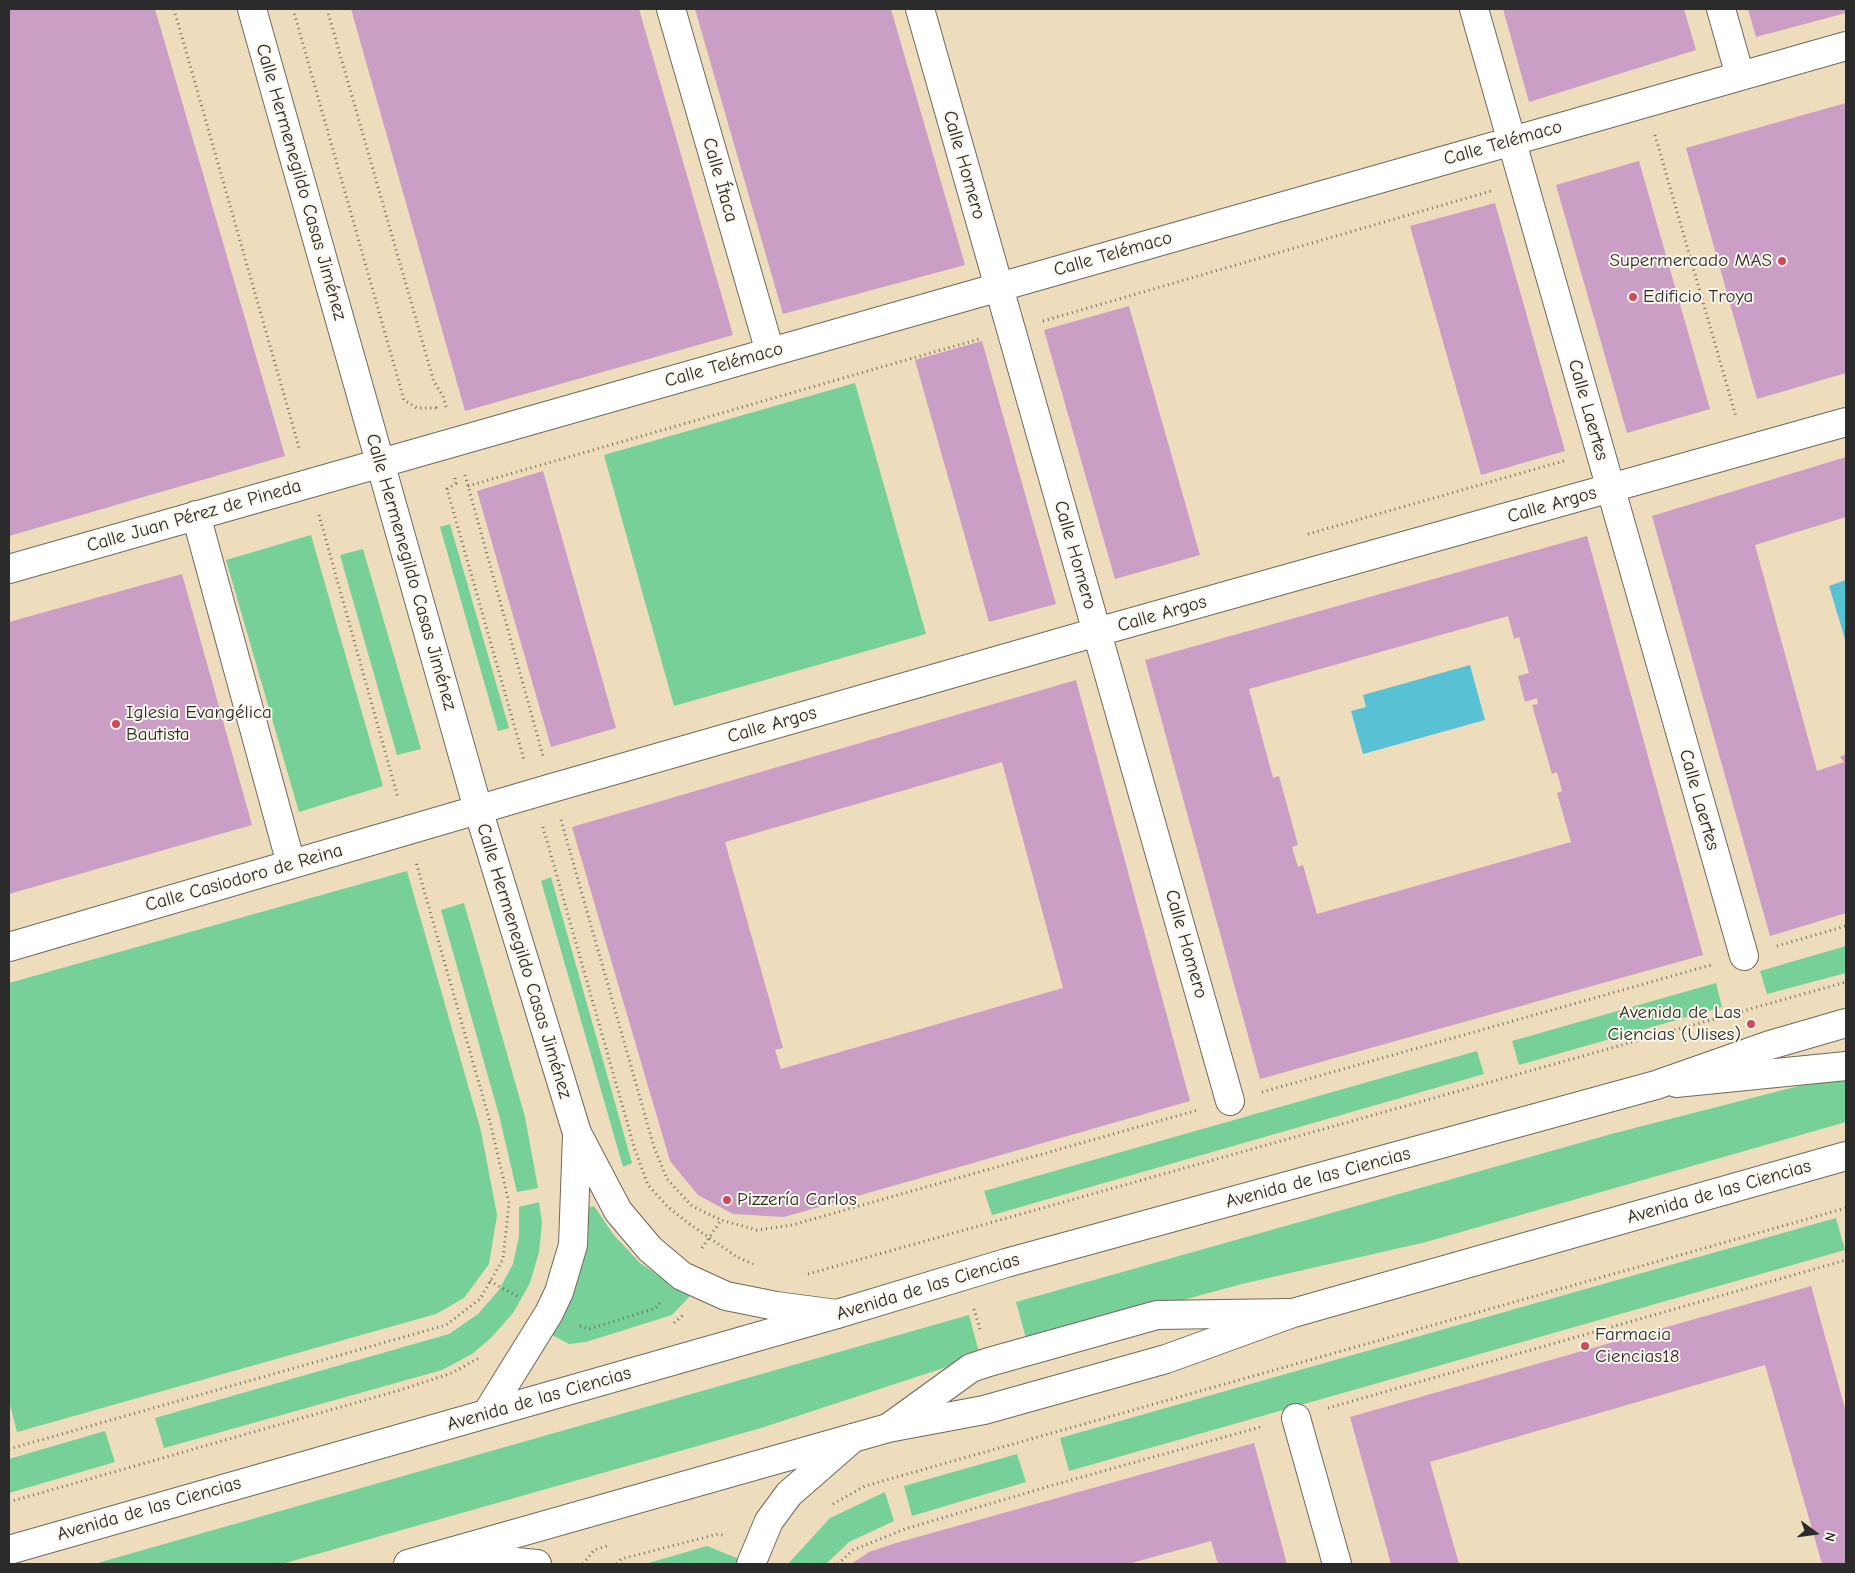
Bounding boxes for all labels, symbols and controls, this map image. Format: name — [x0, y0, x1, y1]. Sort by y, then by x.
street label: Calle Hermenegildo Casas Jiménez — [251, 41, 351, 323]
street label: Calle Homero — [938, 108, 990, 222]
street label: Calle Telémaco — [1441, 115, 1565, 171]
street label: Calle Ítaca — [697, 135, 743, 225]
street label: Calle Telémaco — [1051, 226, 1175, 282]
place label: Supermercado MAS — [1610, 250, 1772, 272]
marker: Supermercado MAS — [1776, 255, 1788, 267]
place label: Edificio Troya — [1643, 286, 1753, 308]
marker: Edificio Troya — [1627, 291, 1639, 303]
street label: Calle Telémaco — [662, 337, 786, 393]
street label: Calle Laertes — [1563, 357, 1613, 463]
street label: Calle Hermenegildo Casas Jiménez — [361, 431, 461, 713]
street label: Calle Juan Pérez de Pineda — [84, 474, 304, 558]
street label: Calle Argos — [1505, 481, 1599, 529]
street label: Calle Homero — [1049, 498, 1101, 612]
street label: Calle Argos — [1115, 590, 1209, 638]
street label: Calle Argos — [725, 701, 819, 749]
place label: Iglesia Evangélica Bautista — [126, 702, 272, 746]
marker: Iglesia Evangélica Bautista — [110, 718, 122, 730]
street label: Calle Laertes — [1674, 747, 1724, 853]
street label: Calle Hermenegildo Casas Jiménez — [471, 821, 577, 1101]
street label: Calle Casiodoro de Reina — [143, 839, 345, 917]
street label: Calle Homero — [1160, 887, 1212, 1001]
place label: Avenida de Las Ciencias (Ulises) — [1607, 1002, 1741, 1046]
marker: Avenida de Las Ciencias (Ulises) — [1745, 1018, 1757, 1030]
street label: Avenida de las Ciencias — [1223, 1142, 1413, 1214]
street label: Avenida de las Ciencias — [1624, 1155, 1814, 1229]
place label: Pizzería Carlos — [737, 1189, 857, 1211]
marker: Pizzería Carlos — [721, 1194, 733, 1206]
street label: Avenida de las Ciencias — [834, 1248, 1022, 1326]
place label: Farmacia Ciencias18 — [1595, 1324, 1679, 1368]
marker: Farmacia Ciencias18 — [1579, 1340, 1591, 1352]
street label: Avenida de las Ciencias — [444, 1362, 634, 1436]
street label: Avenida de las Ciencias — [54, 1472, 244, 1546]
north arrow — [1790, 1508, 1840, 1558]
text: N — [1821, 1530, 1839, 1543]

